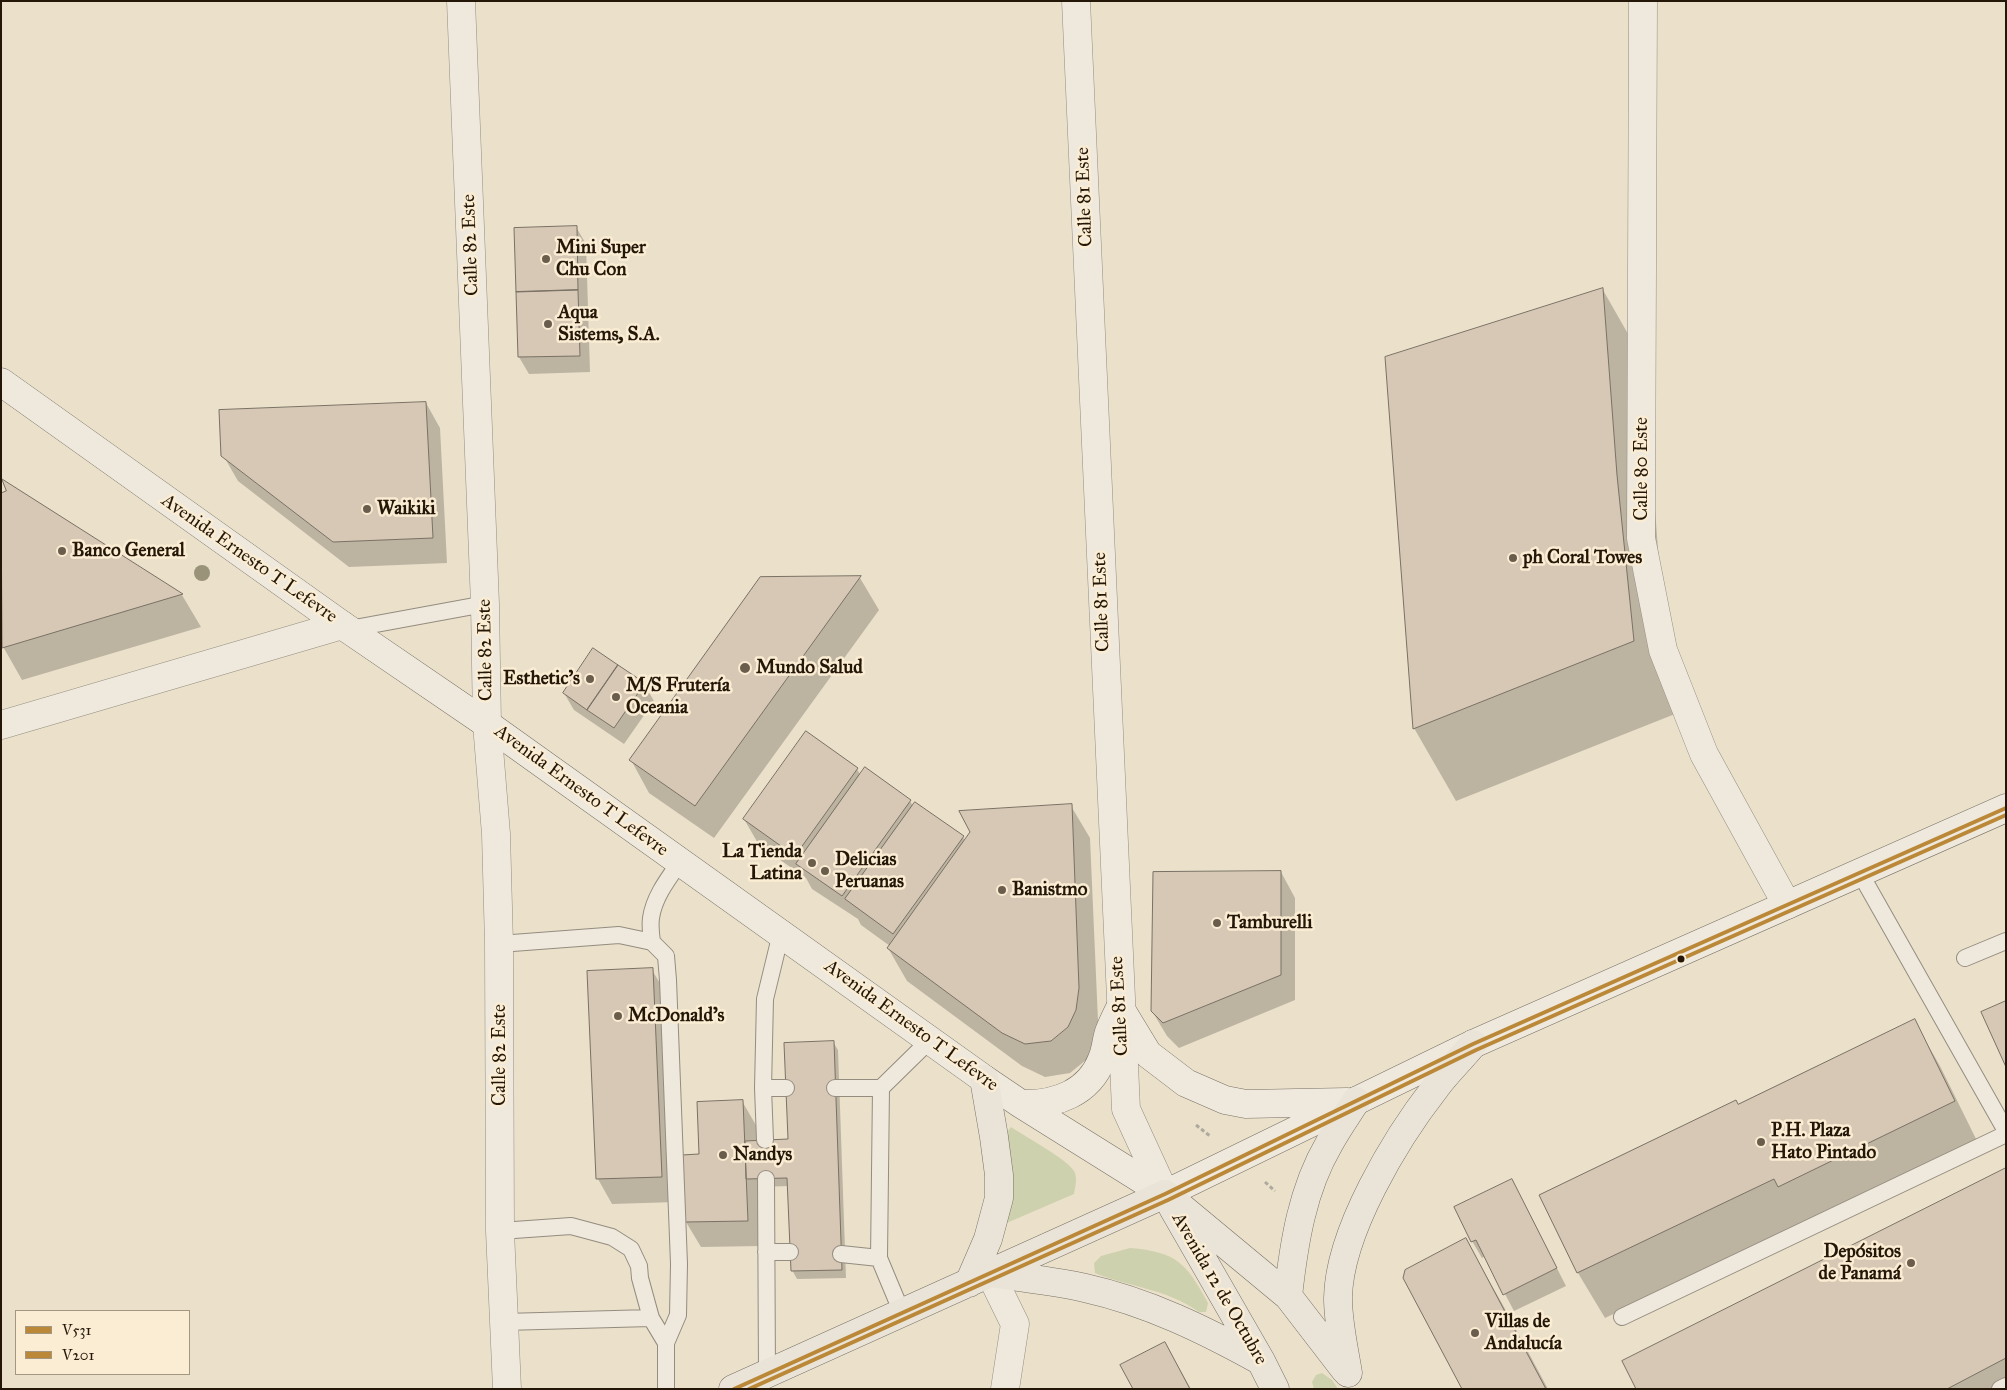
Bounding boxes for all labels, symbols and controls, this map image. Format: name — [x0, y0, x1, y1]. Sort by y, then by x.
street label: Calle 81 Este — [1072, 147, 1098, 247]
street label: Calle 82 Este — [458, 194, 484, 296]
place label: Mini Super Chu Con — [556, 237, 646, 281]
marker: Mini Super Chu Con — [540, 253, 552, 265]
place label: Aqua Sistems, S.A. — [558, 302, 660, 346]
marker: Aqua Sistems, S.A. — [542, 318, 554, 330]
street label: Calle 80 Este — [1631, 417, 1653, 521]
street label: Avenida Ernesto T Lefevre — [157, 490, 341, 628]
place label: Waikiki — [377, 498, 435, 520]
marker: Waikiki — [361, 503, 373, 515]
place label: Banco General — [72, 540, 185, 562]
marker: Banco General — [56, 545, 68, 557]
place label: ph Coral Towes — [1523, 547, 1642, 569]
street label: Calle 81 Este — [1089, 552, 1115, 652]
marker: ph Coral Towes — [1507, 552, 1519, 564]
street label: Calle 82 Este — [474, 599, 498, 701]
place label: Mundo Salud — [756, 657, 863, 679]
marker: Mundo Salud — [738, 661, 752, 675]
place label: Esthetic's — [503, 668, 580, 690]
marker: Esthetic's — [584, 673, 596, 685]
place label: M/S Frutería Oceania — [626, 675, 730, 719]
marker: M/S Frutería Oceania — [610, 691, 622, 703]
street label: Avenida Ernesto T Lefevre — [490, 720, 672, 862]
place label: La Tienda Latina — [722, 841, 802, 885]
place label: Delicias Peruanas — [835, 849, 904, 893]
marker: La Tienda Latina — [806, 857, 818, 869]
marker: Delicias Peruanas — [819, 865, 831, 877]
place label: Banistmo — [1012, 879, 1087, 901]
marker: Banistmo — [996, 884, 1008, 896]
place label: Tamburelli — [1227, 912, 1312, 934]
marker: Tamburelli — [1211, 917, 1223, 929]
unlabelled marker — [1676, 954, 1686, 964]
street label: Avenida Ernesto T Lefevre — [820, 955, 1002, 1097]
street label: Calle 81 Este — [1106, 955, 1134, 1057]
street label: Calle 82 Este — [489, 1004, 511, 1106]
place label: McDonald's — [628, 1005, 724, 1027]
marker: McDonald's — [612, 1010, 624, 1022]
place label: P.H. Plaza Hato Pintado — [1771, 1120, 1876, 1164]
marker: P.H. Plaza Hato Pintado — [1755, 1136, 1767, 1148]
place label: Nandys — [733, 1144, 792, 1166]
marker: Nandys — [717, 1149, 729, 1161]
street label: Avenida 12 de Octubre — [1166, 1209, 1272, 1369]
place label: Depósitos de Panamá — [1819, 1241, 1901, 1285]
marker: Depósitos de Panamá — [1905, 1257, 1917, 1269]
legend — [15, 1310, 190, 1375]
place label: Villas de Andalucía — [1485, 1311, 1562, 1355]
text: V531 — [62, 1321, 91, 1339]
marker: Villas de Andalucía — [1469, 1327, 1481, 1339]
text: V201 — [62, 1346, 94, 1364]

